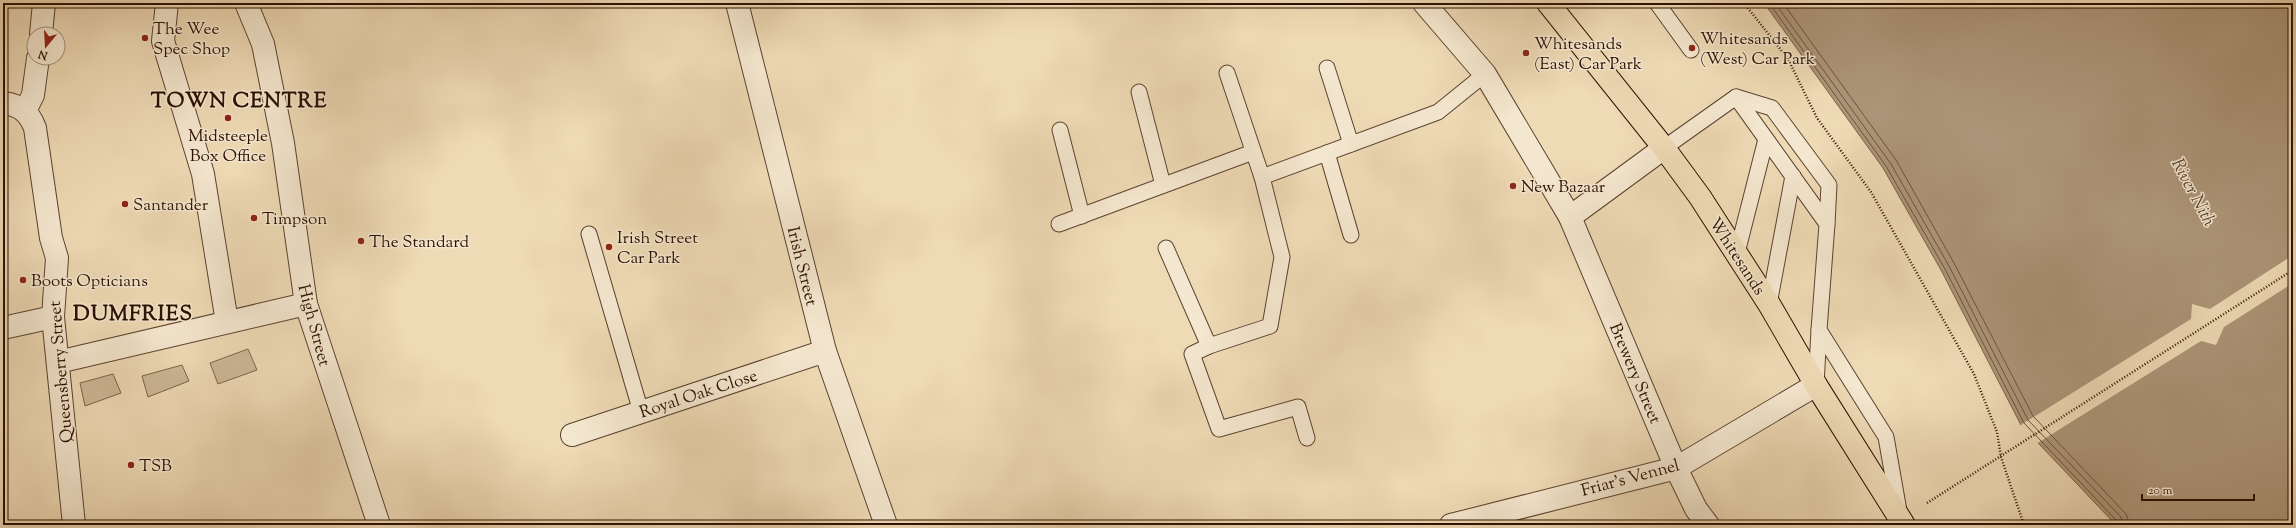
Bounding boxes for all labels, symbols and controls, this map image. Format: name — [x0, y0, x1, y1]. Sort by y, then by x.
place label: The Wee Spec Shop — [153, 18, 230, 62]
north arrow — [26, 26, 66, 66]
place label: Whitesands (West) Car Park — [1700, 28, 1815, 72]
marker: The Wee Spec Shop — [140, 33, 150, 43]
place label: Whitesands (East) Car Park — [1534, 33, 1642, 77]
marker: Whitesands (West) Car Park — [1687, 43, 1697, 53]
text: N — [36, 46, 51, 64]
marker: Whitesands (East) Car Park — [1521, 48, 1531, 58]
district label: TOWN CENTRE — [151, 87, 327, 117]
marker: Midsteeple Box Office — [223, 113, 233, 123]
place label: Midsteeple Box Office — [188, 125, 268, 169]
water label: River Nith — [2163, 154, 2221, 232]
place label: New Bazaar — [1521, 176, 1606, 200]
marker: New Bazaar — [1508, 181, 1518, 191]
place label: Santander — [133, 194, 209, 218]
marker: Santander — [120, 199, 130, 209]
place label: Timpson — [262, 208, 327, 232]
marker: Timpson — [249, 213, 259, 223]
street label: Whitesands — [1702, 214, 1771, 301]
street label: Irish Street — [780, 224, 823, 309]
place label: Irish Street Car Park — [617, 227, 698, 271]
place label: The Standard — [369, 231, 470, 255]
marker: The Standard — [356, 236, 366, 246]
marker: Irish Street Car Park — [604, 242, 614, 252]
place label: Boots Opticians — [31, 270, 148, 294]
marker: Boots Opticians — [18, 275, 28, 285]
street label: High Street — [291, 282, 336, 369]
street label: Queensberry Street — [44, 300, 80, 444]
district label: DUMFRIES — [73, 300, 193, 330]
street label: Brewery Street — [1602, 320, 1666, 428]
street label: Royal Oak Close — [637, 365, 761, 425]
street label: Friar's Vennel — [1579, 454, 1683, 504]
place label: TSB — [139, 455, 172, 479]
marker: TSB — [126, 460, 136, 470]
scale bar — [2142, 476, 2254, 502]
text: 20 m — [2148, 482, 2173, 500]

